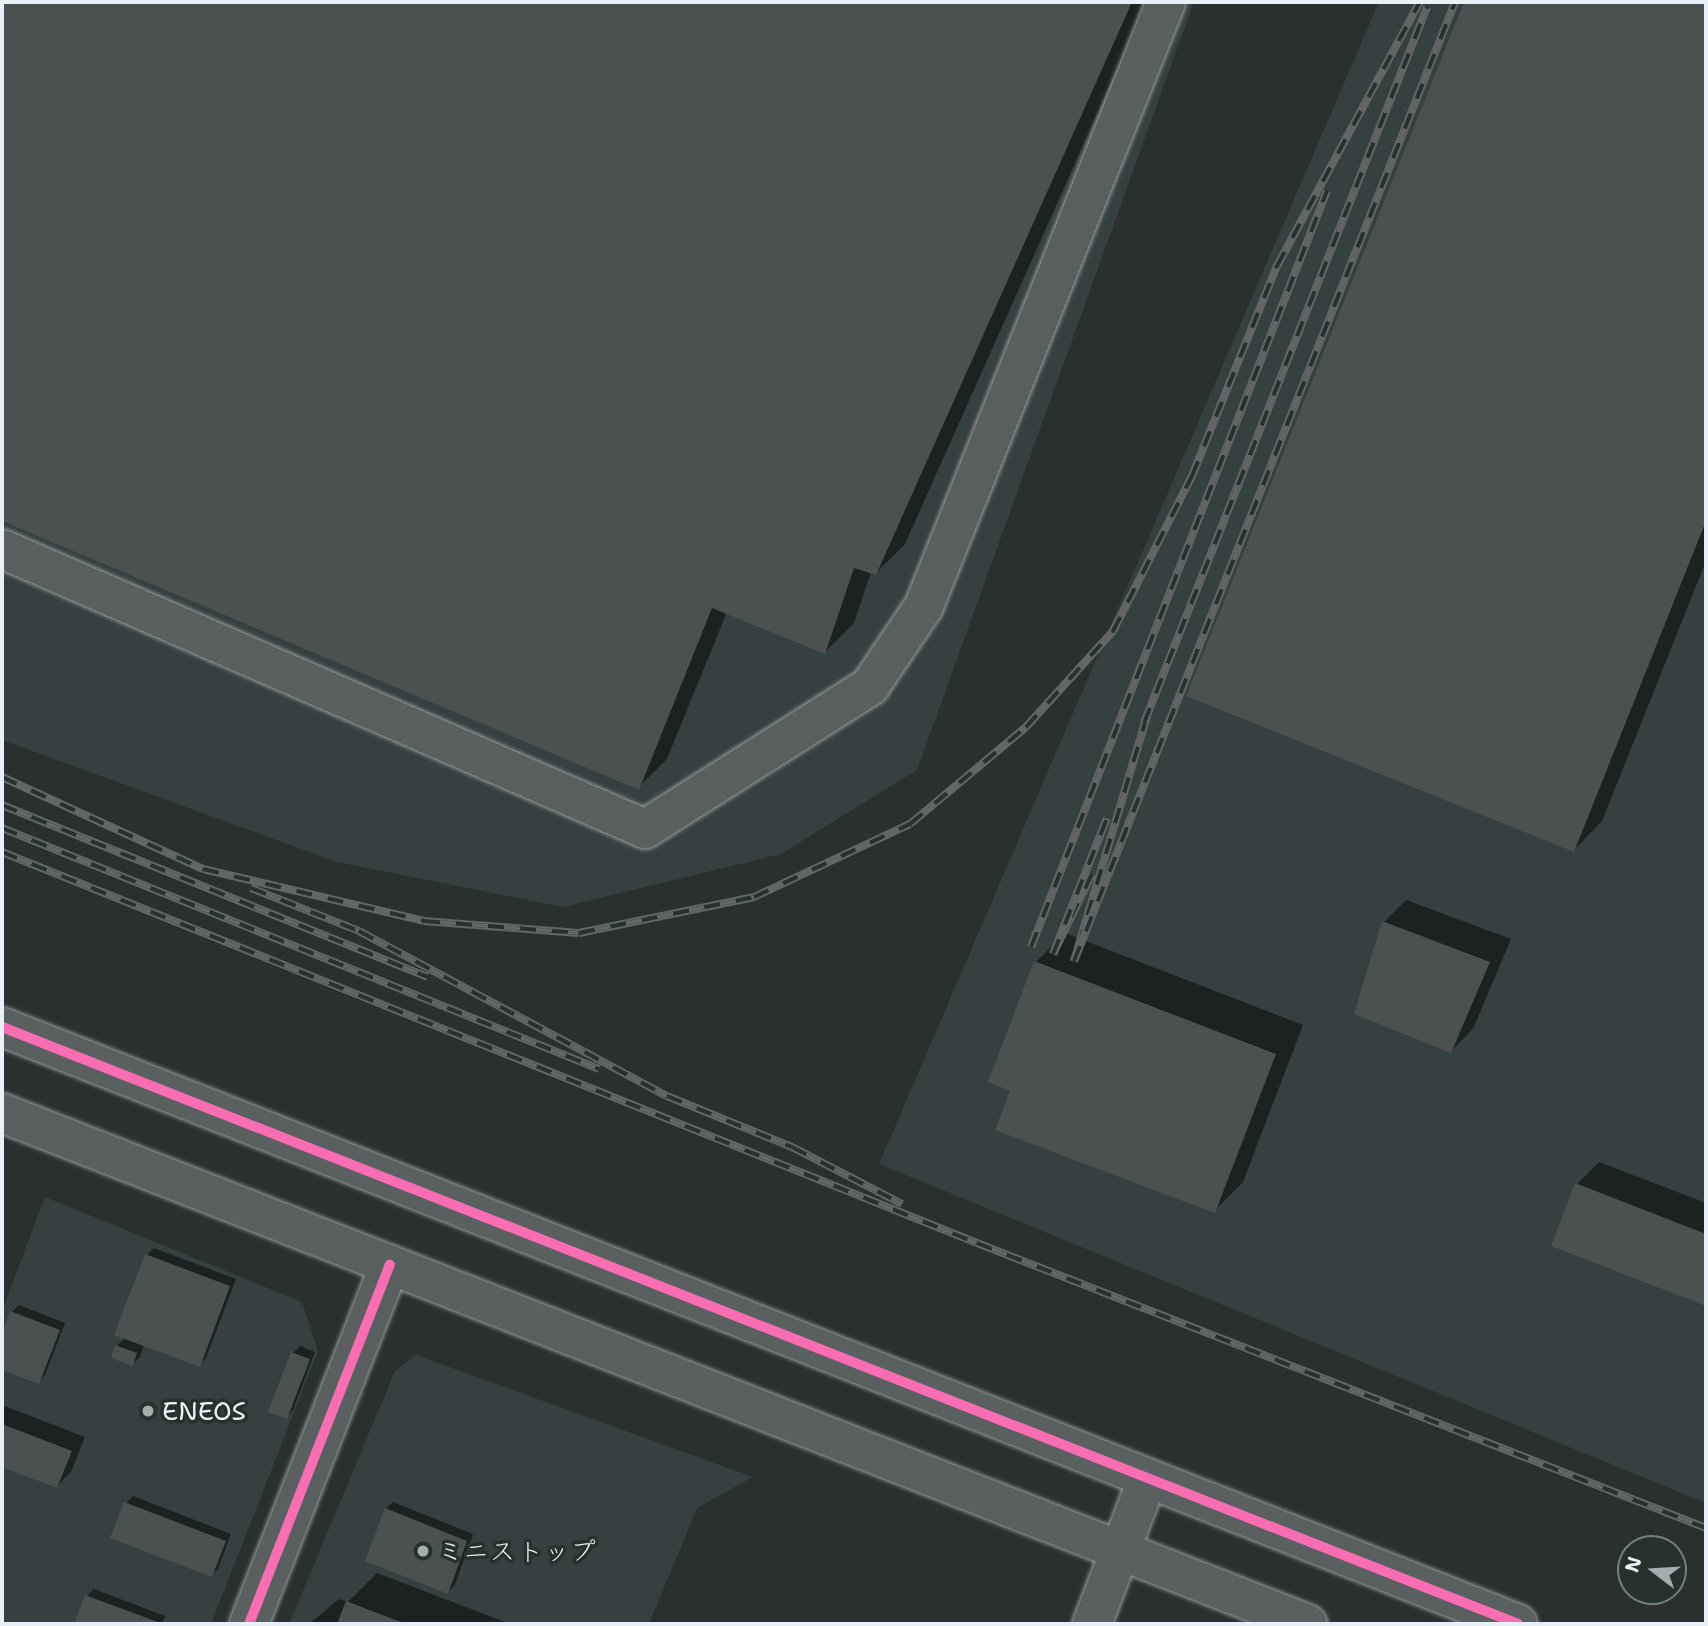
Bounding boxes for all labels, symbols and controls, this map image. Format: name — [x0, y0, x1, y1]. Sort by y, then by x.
place label: ENEOS — [162, 1395, 246, 1427]
marker: ENEOS — [140, 1403, 156, 1419]
place label: ミニストップ — [437, 1535, 593, 1567]
north arrow — [1617, 1535, 1687, 1605]
marker: ミニストップ — [415, 1543, 431, 1559]
text: N — [1619, 1553, 1648, 1575]

